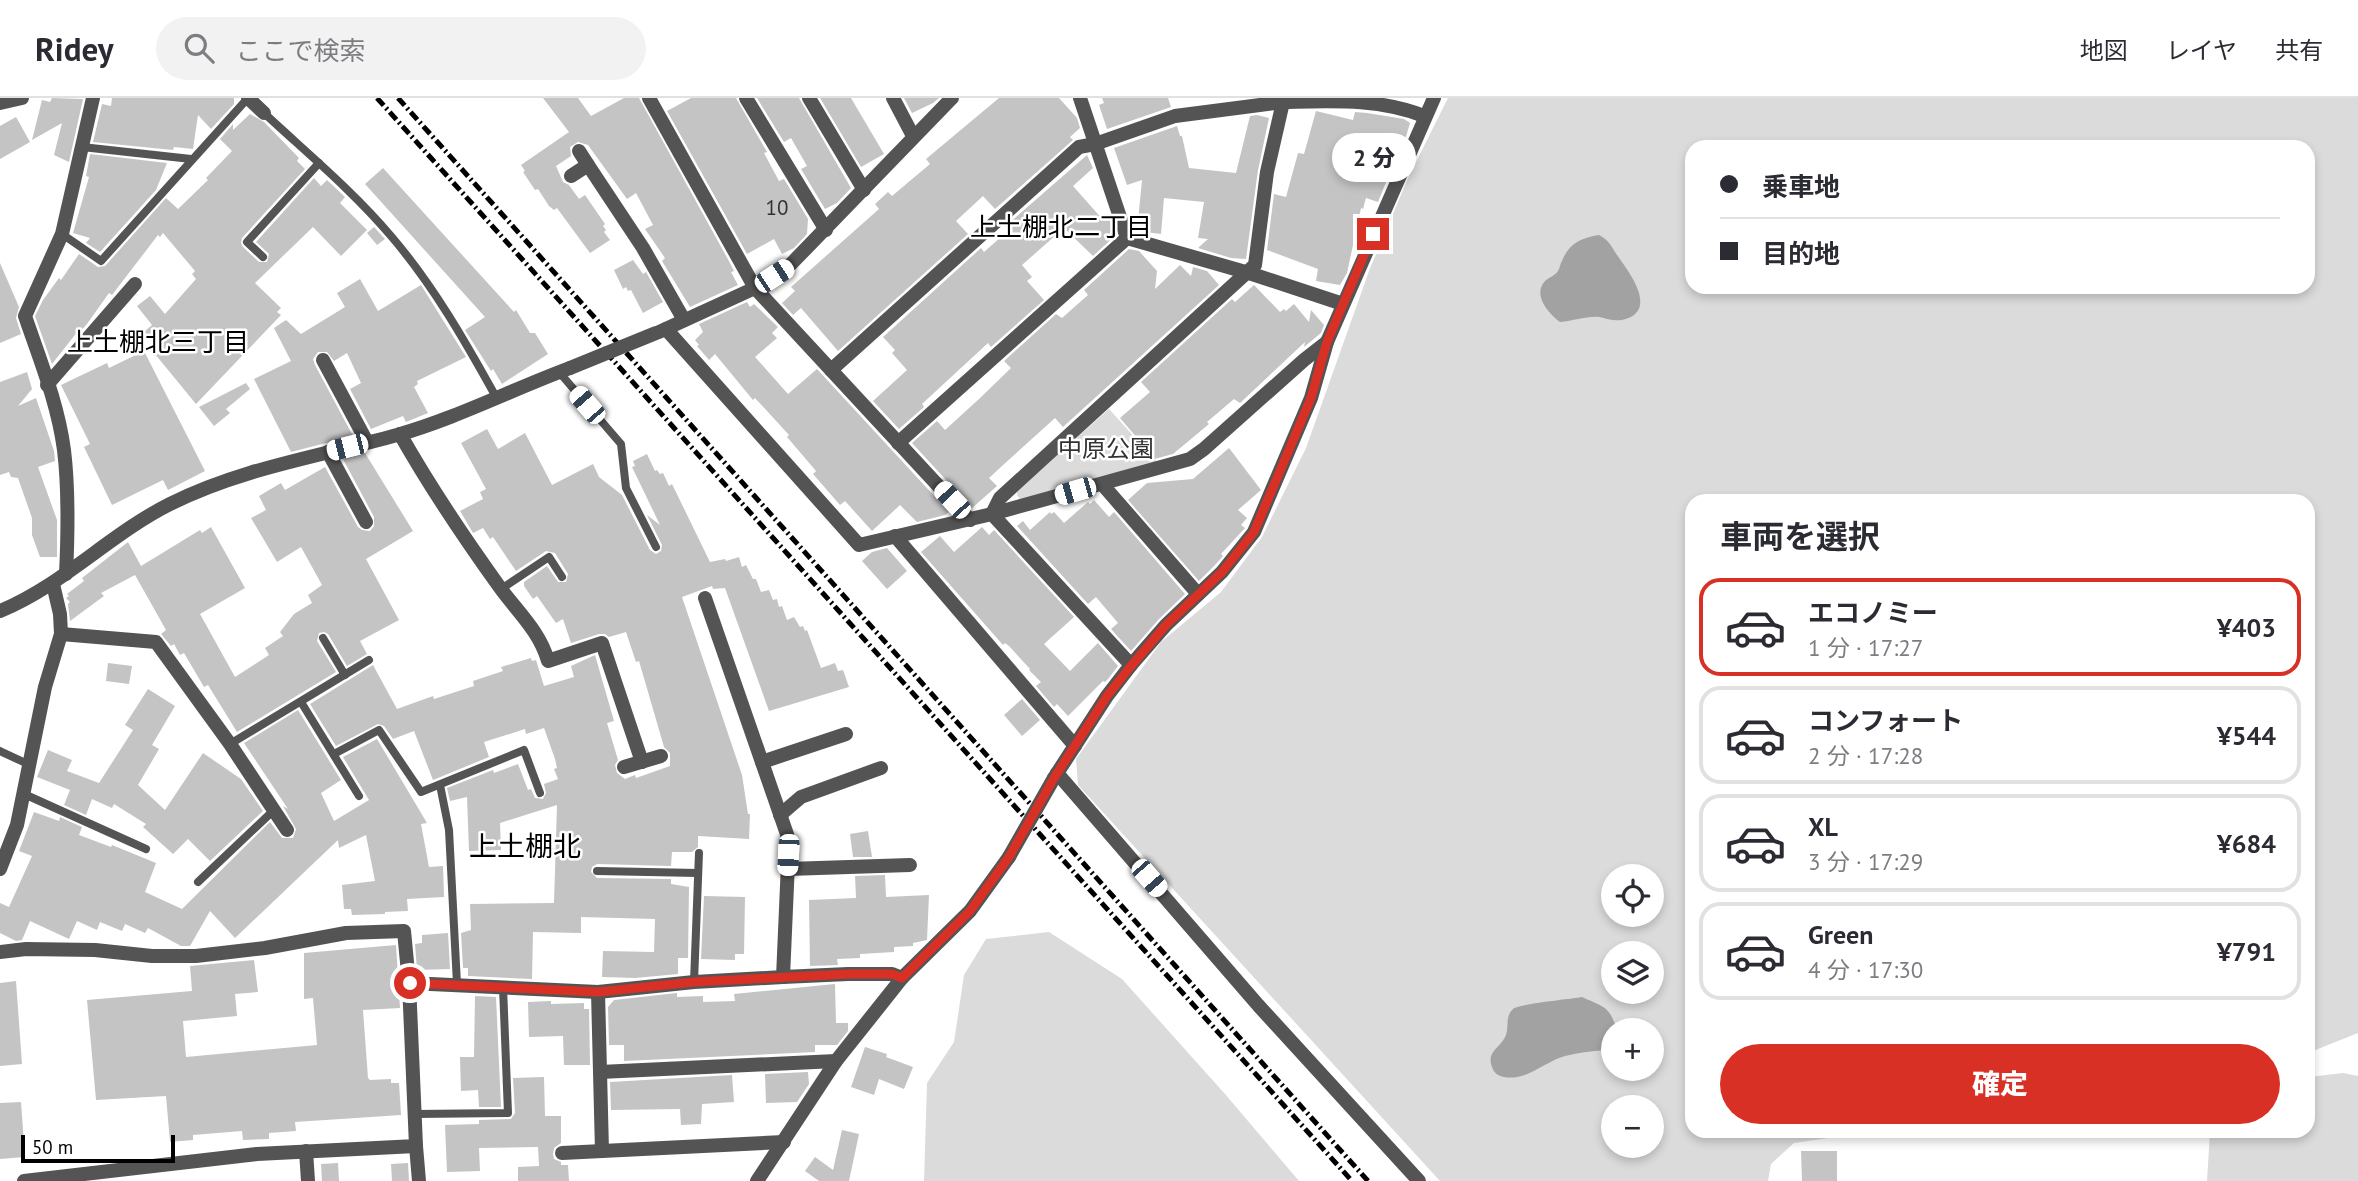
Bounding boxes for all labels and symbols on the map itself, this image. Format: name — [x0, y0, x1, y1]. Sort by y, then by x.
callout: 2 分 — [1331, 132, 1415, 181]
house number: 10 — [766, 194, 788, 221]
district label: 上土棚北二丁目 — [970, 210, 1152, 243]
route end — [1357, 218, 1389, 250]
car — [751, 256, 798, 296]
district label: 上土棚北三丁目 — [67, 325, 249, 358]
car — [566, 382, 609, 428]
car — [325, 432, 370, 462]
park label: 中原公園 — [1058, 433, 1154, 464]
car — [1052, 475, 1099, 507]
car — [930, 477, 975, 523]
district label: 上土棚北 — [469, 827, 581, 864]
car — [777, 833, 800, 877]
car — [1128, 855, 1171, 901]
route start — [394, 967, 426, 999]
scale bar — [21, 1132, 175, 1164]

